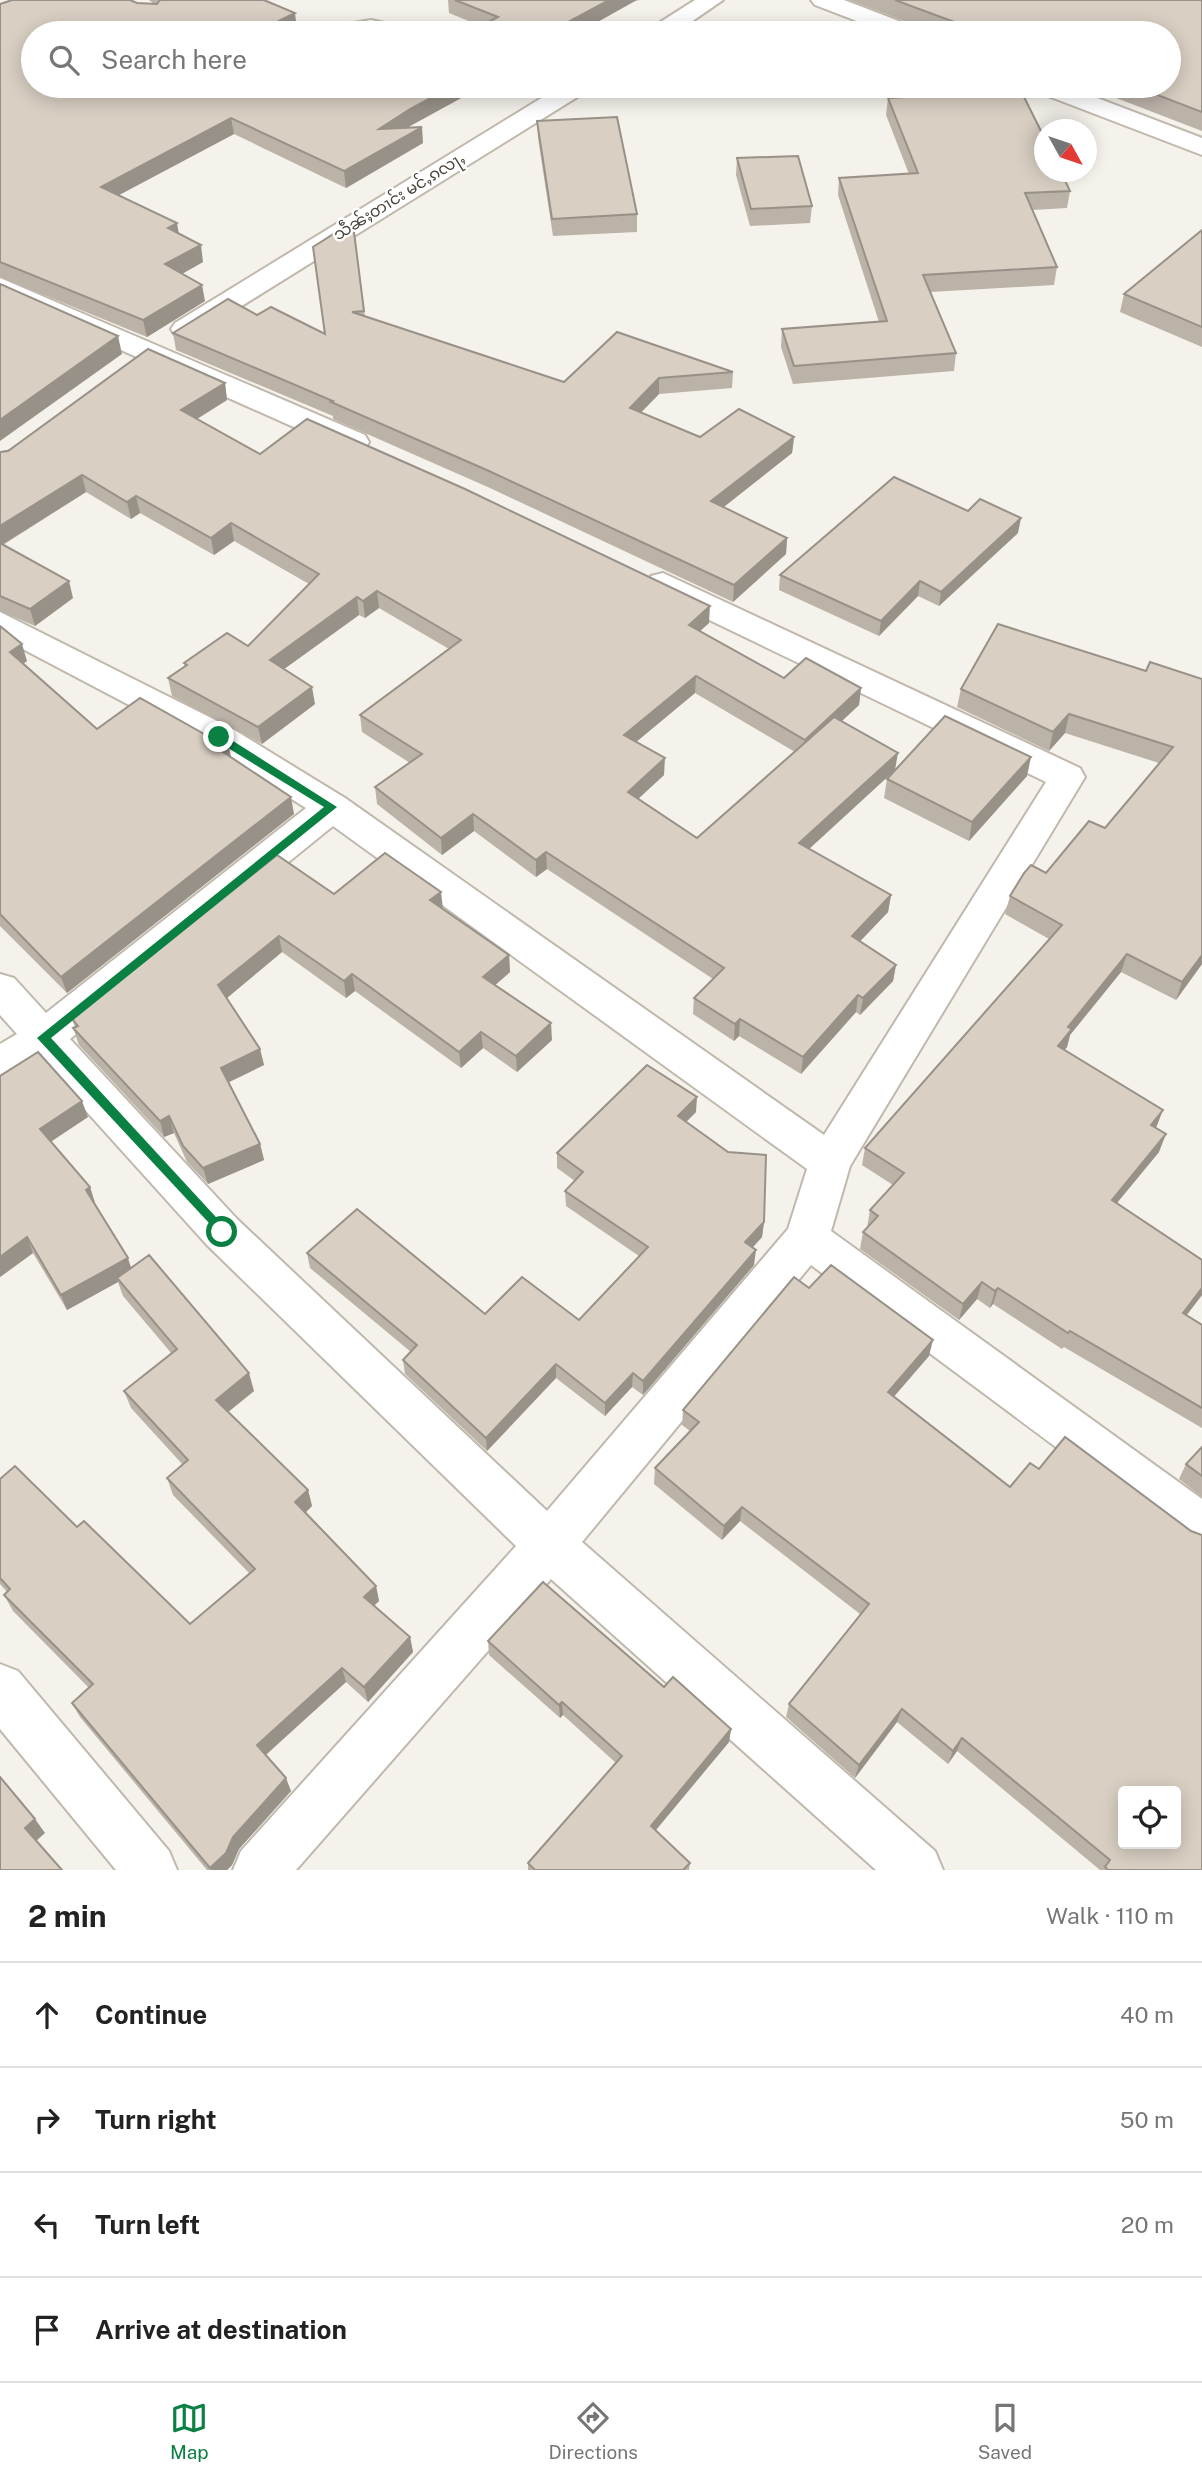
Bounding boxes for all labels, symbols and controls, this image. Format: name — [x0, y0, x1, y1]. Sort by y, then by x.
search box — [21, 21, 1181, 98]
icon: search — [45, 41, 83, 79]
text: Search here — [101, 44, 247, 75]
north arrow — [1034, 119, 1097, 182]
street label: သဵၼ်ႈတၢင်း မင်ႇၵလႃႇ — [329, 146, 470, 248]
route end — [203, 721, 234, 752]
route start — [206, 1216, 237, 1247]
map controls — [1118, 1786, 1181, 1849]
button: locate — [1118, 1786, 1181, 1849]
text: 2 min — [28, 1898, 107, 1934]
text: Walk · 110 m — [1046, 1902, 1174, 1929]
icon: ahead — [28, 1996, 66, 2034]
text: Continue — [95, 1999, 207, 2030]
text: 40 m — [1120, 2001, 1174, 2028]
icon: right — [28, 2101, 66, 2139]
text: Turn right — [95, 2104, 217, 2135]
text: 50 m — [1120, 2106, 1174, 2133]
icon: left — [28, 2206, 66, 2244]
text: Turn left — [95, 2209, 200, 2240]
text: 20 m — [1121, 2211, 1174, 2238]
icon: arrive — [28, 2311, 66, 2349]
text: Arrive at destination — [95, 2314, 347, 2345]
tab: Map — [170, 2399, 209, 2463]
tab: Directions — [549, 2399, 638, 2463]
tab: Saved — [978, 2399, 1032, 2463]

